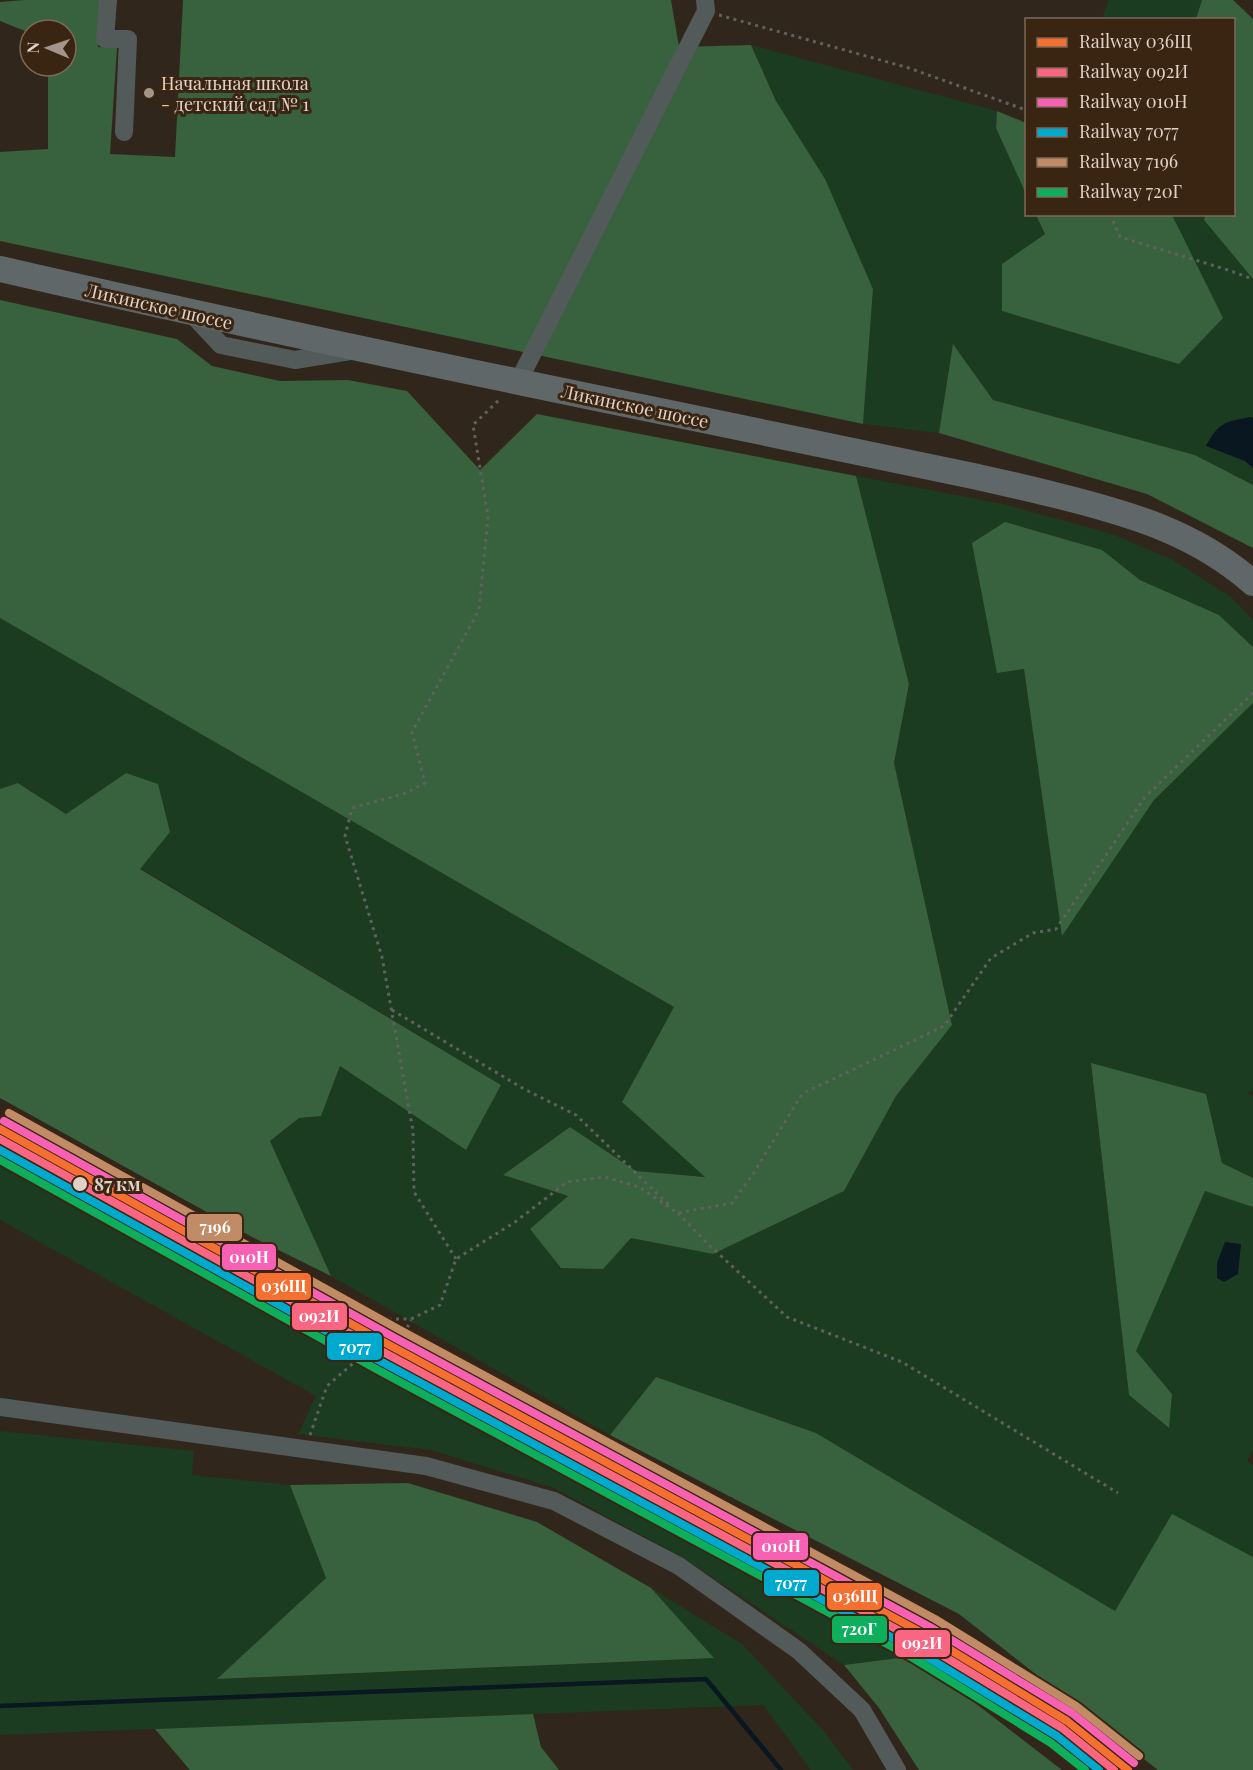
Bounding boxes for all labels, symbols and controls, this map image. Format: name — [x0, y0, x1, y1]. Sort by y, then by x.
north arrow — [18, 18, 78, 78]
legend — [1025, 18, 1235, 216]
text: Railway 036Щ — [1079, 29, 1192, 53]
text: N — [22, 41, 43, 54]
text: Railway 092И — [1079, 59, 1188, 83]
place label: Начальная школа - детский сад № 1 — [161, 71, 310, 116]
marker: Начальная школа - детский сад № 1 — [142, 86, 156, 100]
text: Railway 010Н — [1079, 89, 1188, 113]
text: Railway 7077 — [1079, 119, 1179, 143]
text: Railway 7196 — [1079, 149, 1178, 173]
text: Railway 720Г — [1079, 179, 1182, 203]
street label: Ликинское шоссе — [82, 277, 235, 335]
street label: Ликинское шоссе — [558, 378, 711, 433]
place label: 87 км — [94, 1172, 141, 1196]
marker: 87 км — [71, 1175, 89, 1193]
line badge: 7196 — [186, 1213, 243, 1242]
text: 7196 — [199, 1216, 231, 1237]
line badge: 010Н — [221, 1243, 277, 1271]
text: 010Н — [229, 1246, 269, 1267]
line badge: 036Щ — [255, 1272, 312, 1301]
text: 036Щ — [261, 1275, 307, 1296]
line badge: 092И — [291, 1302, 348, 1331]
text: 092И — [299, 1305, 339, 1326]
line badge: 7077 — [326, 1332, 383, 1361]
text: 7077 — [339, 1336, 372, 1357]
line badge: 010Н — [752, 1532, 809, 1561]
text: 010Н — [761, 1535, 801, 1556]
line badge: 7077 — [763, 1569, 820, 1597]
text: 7077 — [775, 1572, 808, 1593]
line badge: 036Щ — [826, 1582, 883, 1611]
text: 036Щ — [832, 1585, 878, 1606]
line badge: 720Г — [831, 1615, 888, 1644]
text: 720Г — [841, 1618, 877, 1639]
line badge: 092И — [894, 1629, 951, 1658]
text: 092И — [902, 1632, 942, 1653]

